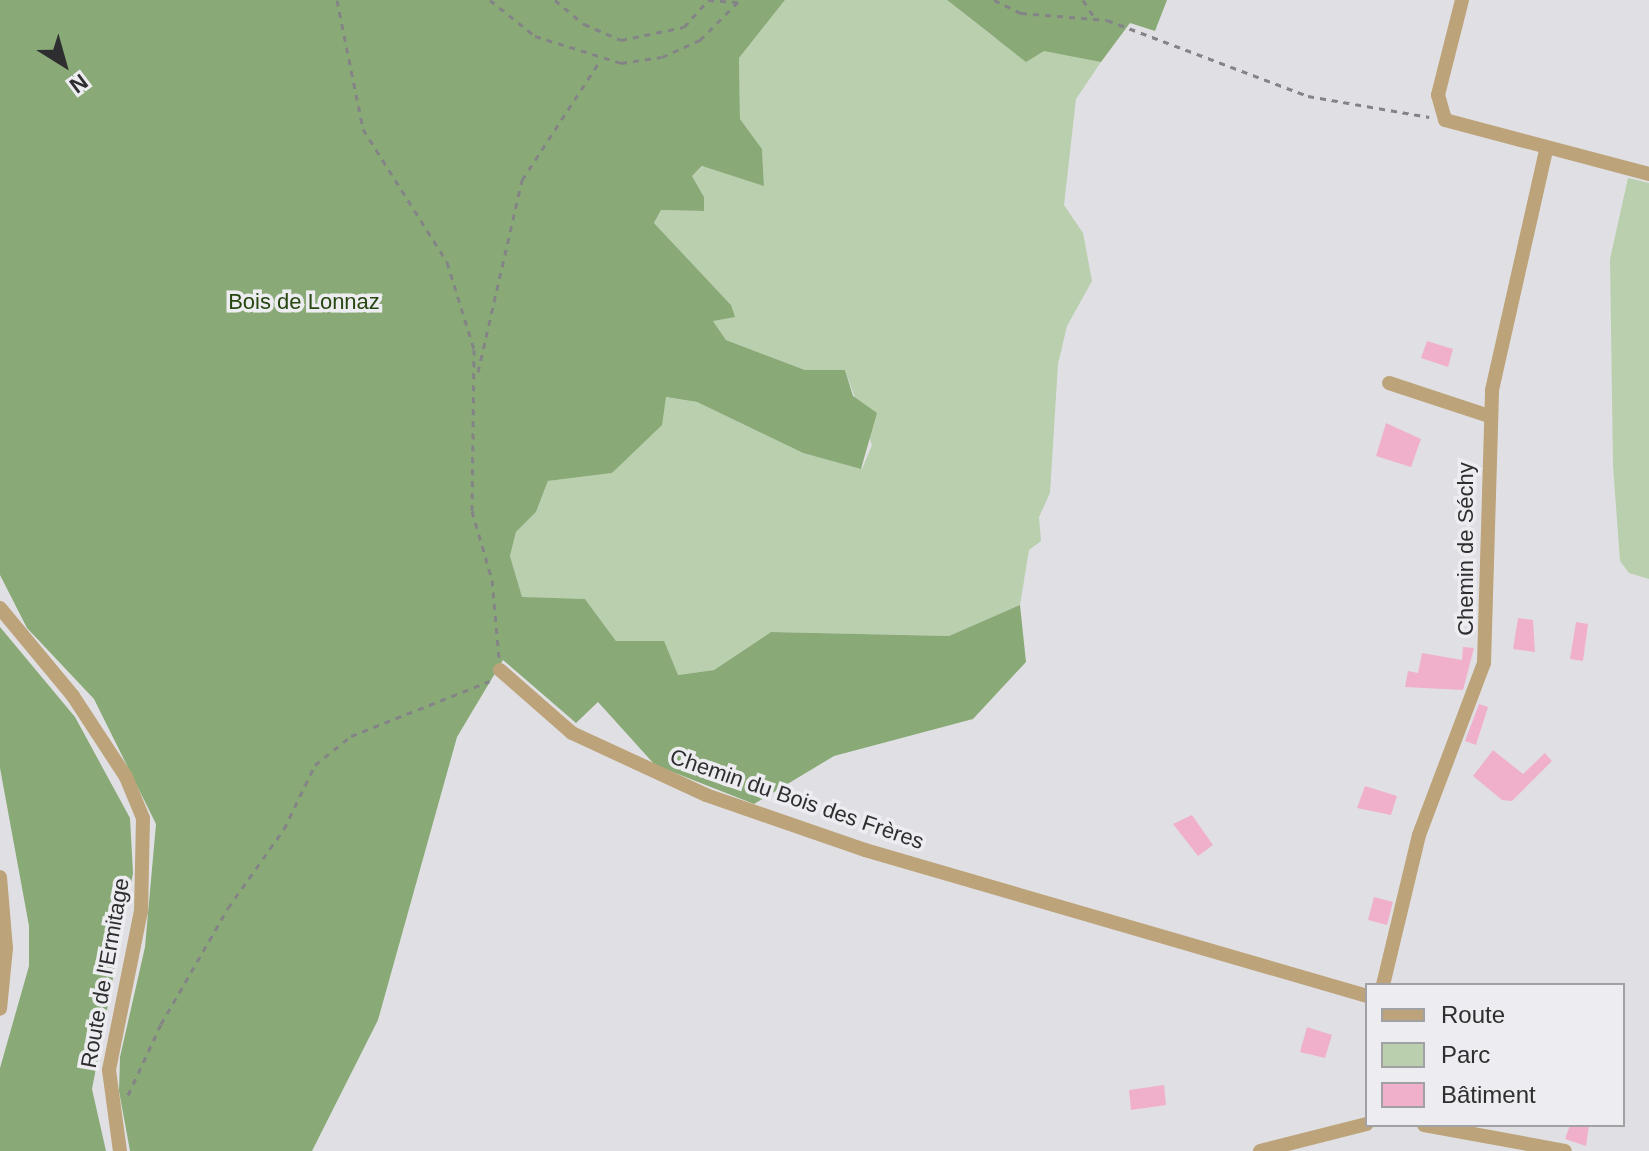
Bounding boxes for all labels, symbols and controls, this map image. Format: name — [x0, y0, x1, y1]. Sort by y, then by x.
north arrow — [24, 24, 104, 104]
text: N — [65, 69, 93, 98]
park label: Bois de Lonnaz — [228, 289, 380, 315]
street label: Chemin de Séchy — [1453, 462, 1479, 636]
street label: Chemin du Bois des Frères — [667, 743, 927, 855]
street label: Route de l'Ermitage — [75, 876, 135, 1070]
legend — [1365, 983, 1625, 1127]
text: Route — [1441, 1001, 1505, 1028]
text: Parc — [1441, 1041, 1490, 1068]
text: Bâtiment — [1441, 1081, 1536, 1108]

